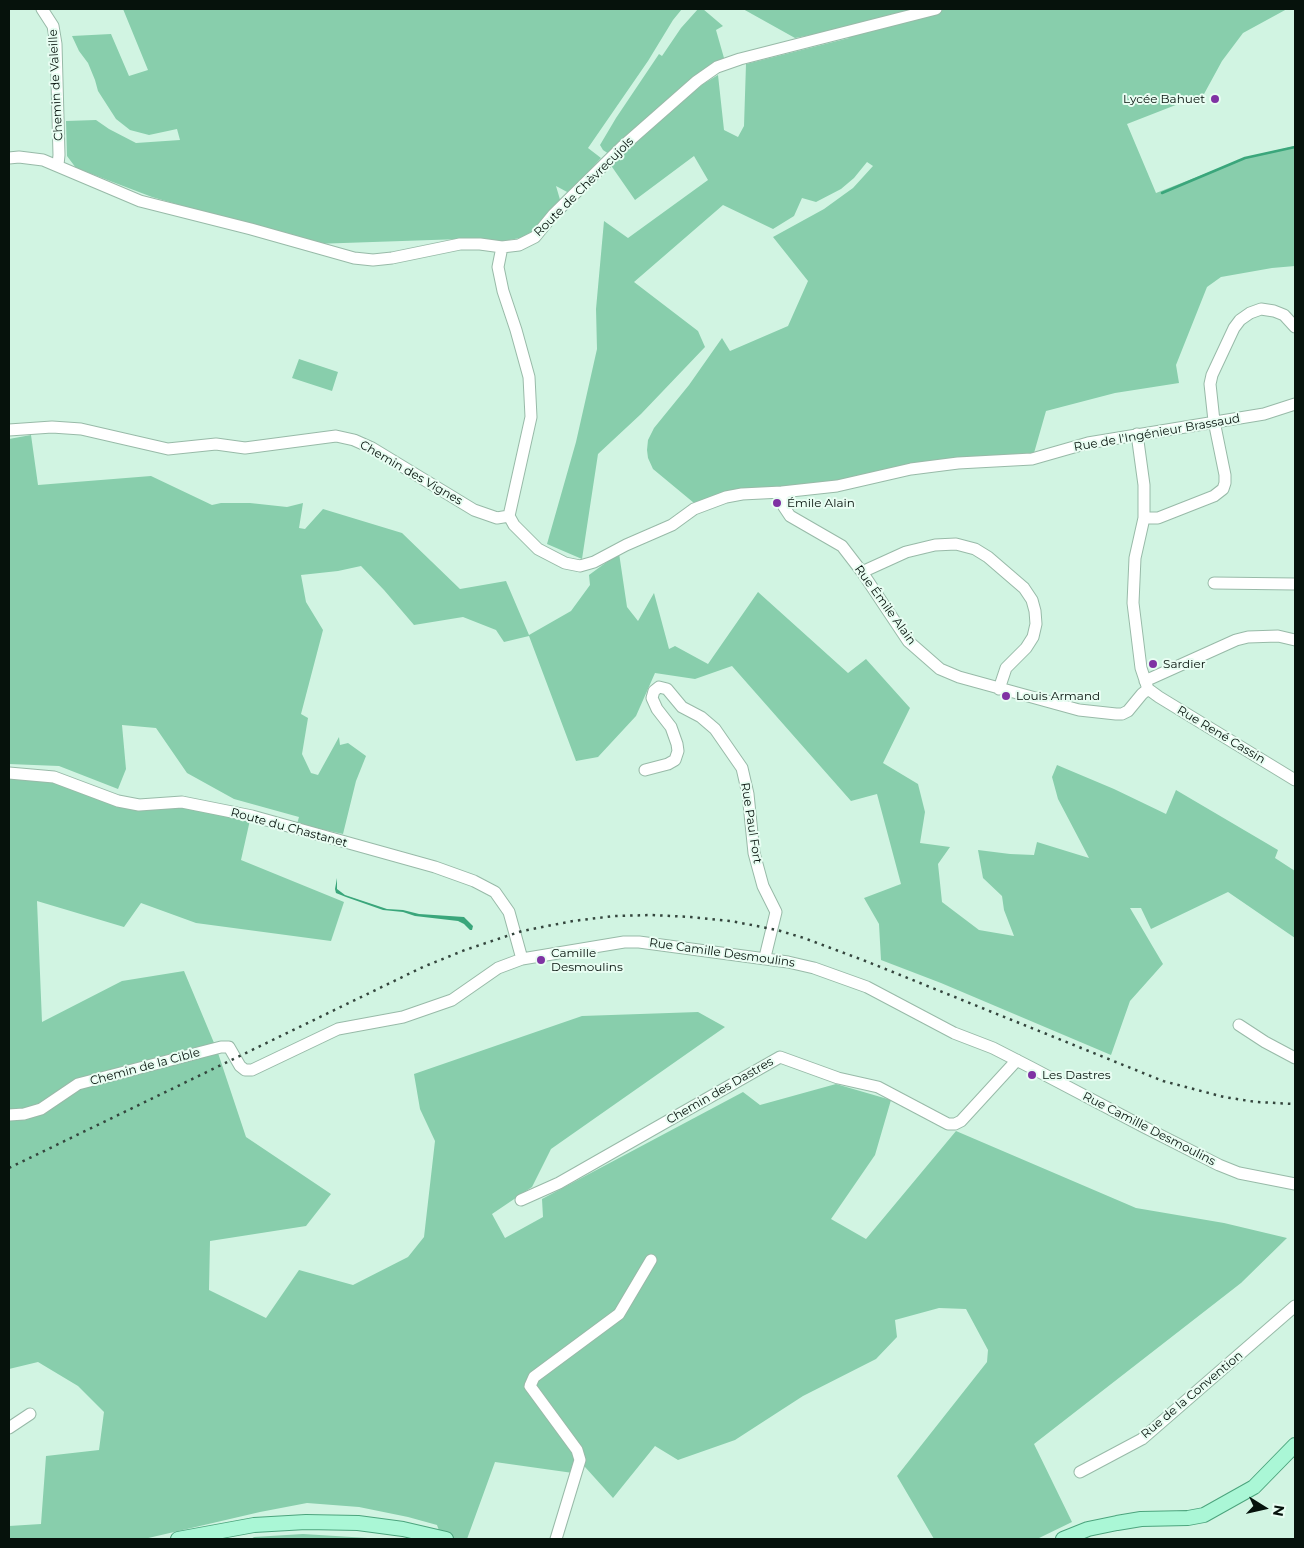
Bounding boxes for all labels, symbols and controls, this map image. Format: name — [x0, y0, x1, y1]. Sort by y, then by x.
street label: Chemin de Valeille — [46, 29, 66, 141]
place label: Lycée Bahuet — [1123, 92, 1205, 106]
marker: Lycée Bahuet — [1209, 93, 1221, 105]
street label: Route de Chèvrecujols — [531, 134, 637, 240]
street label: Rue de l'Ingénieur Brassaud — [1073, 411, 1241, 455]
street label: Chemin des Vignes — [357, 438, 465, 508]
place label: Émile Alain — [787, 496, 855, 510]
marker: Émile Alain — [771, 497, 783, 509]
street label: Rue Émile Alain — [851, 562, 919, 648]
place label: Sardier — [1163, 657, 1206, 671]
marker: Sardier — [1147, 658, 1159, 670]
place label: Louis Armand — [1016, 689, 1100, 703]
marker: Louis Armand — [1000, 690, 1012, 702]
street label: Rue René Cassin — [1174, 703, 1268, 767]
street label: Rue Paul Fort — [737, 781, 765, 865]
street label: Route du Chastanet — [229, 805, 349, 851]
street label: Rue Camille Desmoulins — [648, 936, 796, 970]
place label: Camille Desmoulins — [551, 946, 623, 974]
marker: Camille Desmoulins — [535, 954, 547, 966]
street label: Chemin de la Cible — [88, 1045, 202, 1089]
street label: Chemin des Dastres — [664, 1055, 776, 1127]
place label: Les Dastres — [1042, 1068, 1111, 1082]
marker: Les Dastres — [1026, 1069, 1038, 1081]
street label: Rue Camille Desmoulins — [1080, 1089, 1218, 1169]
street label: Rue de la Convention — [1138, 1348, 1246, 1442]
north arrow — [1239, 1483, 1289, 1533]
text: N — [1269, 1503, 1289, 1518]

